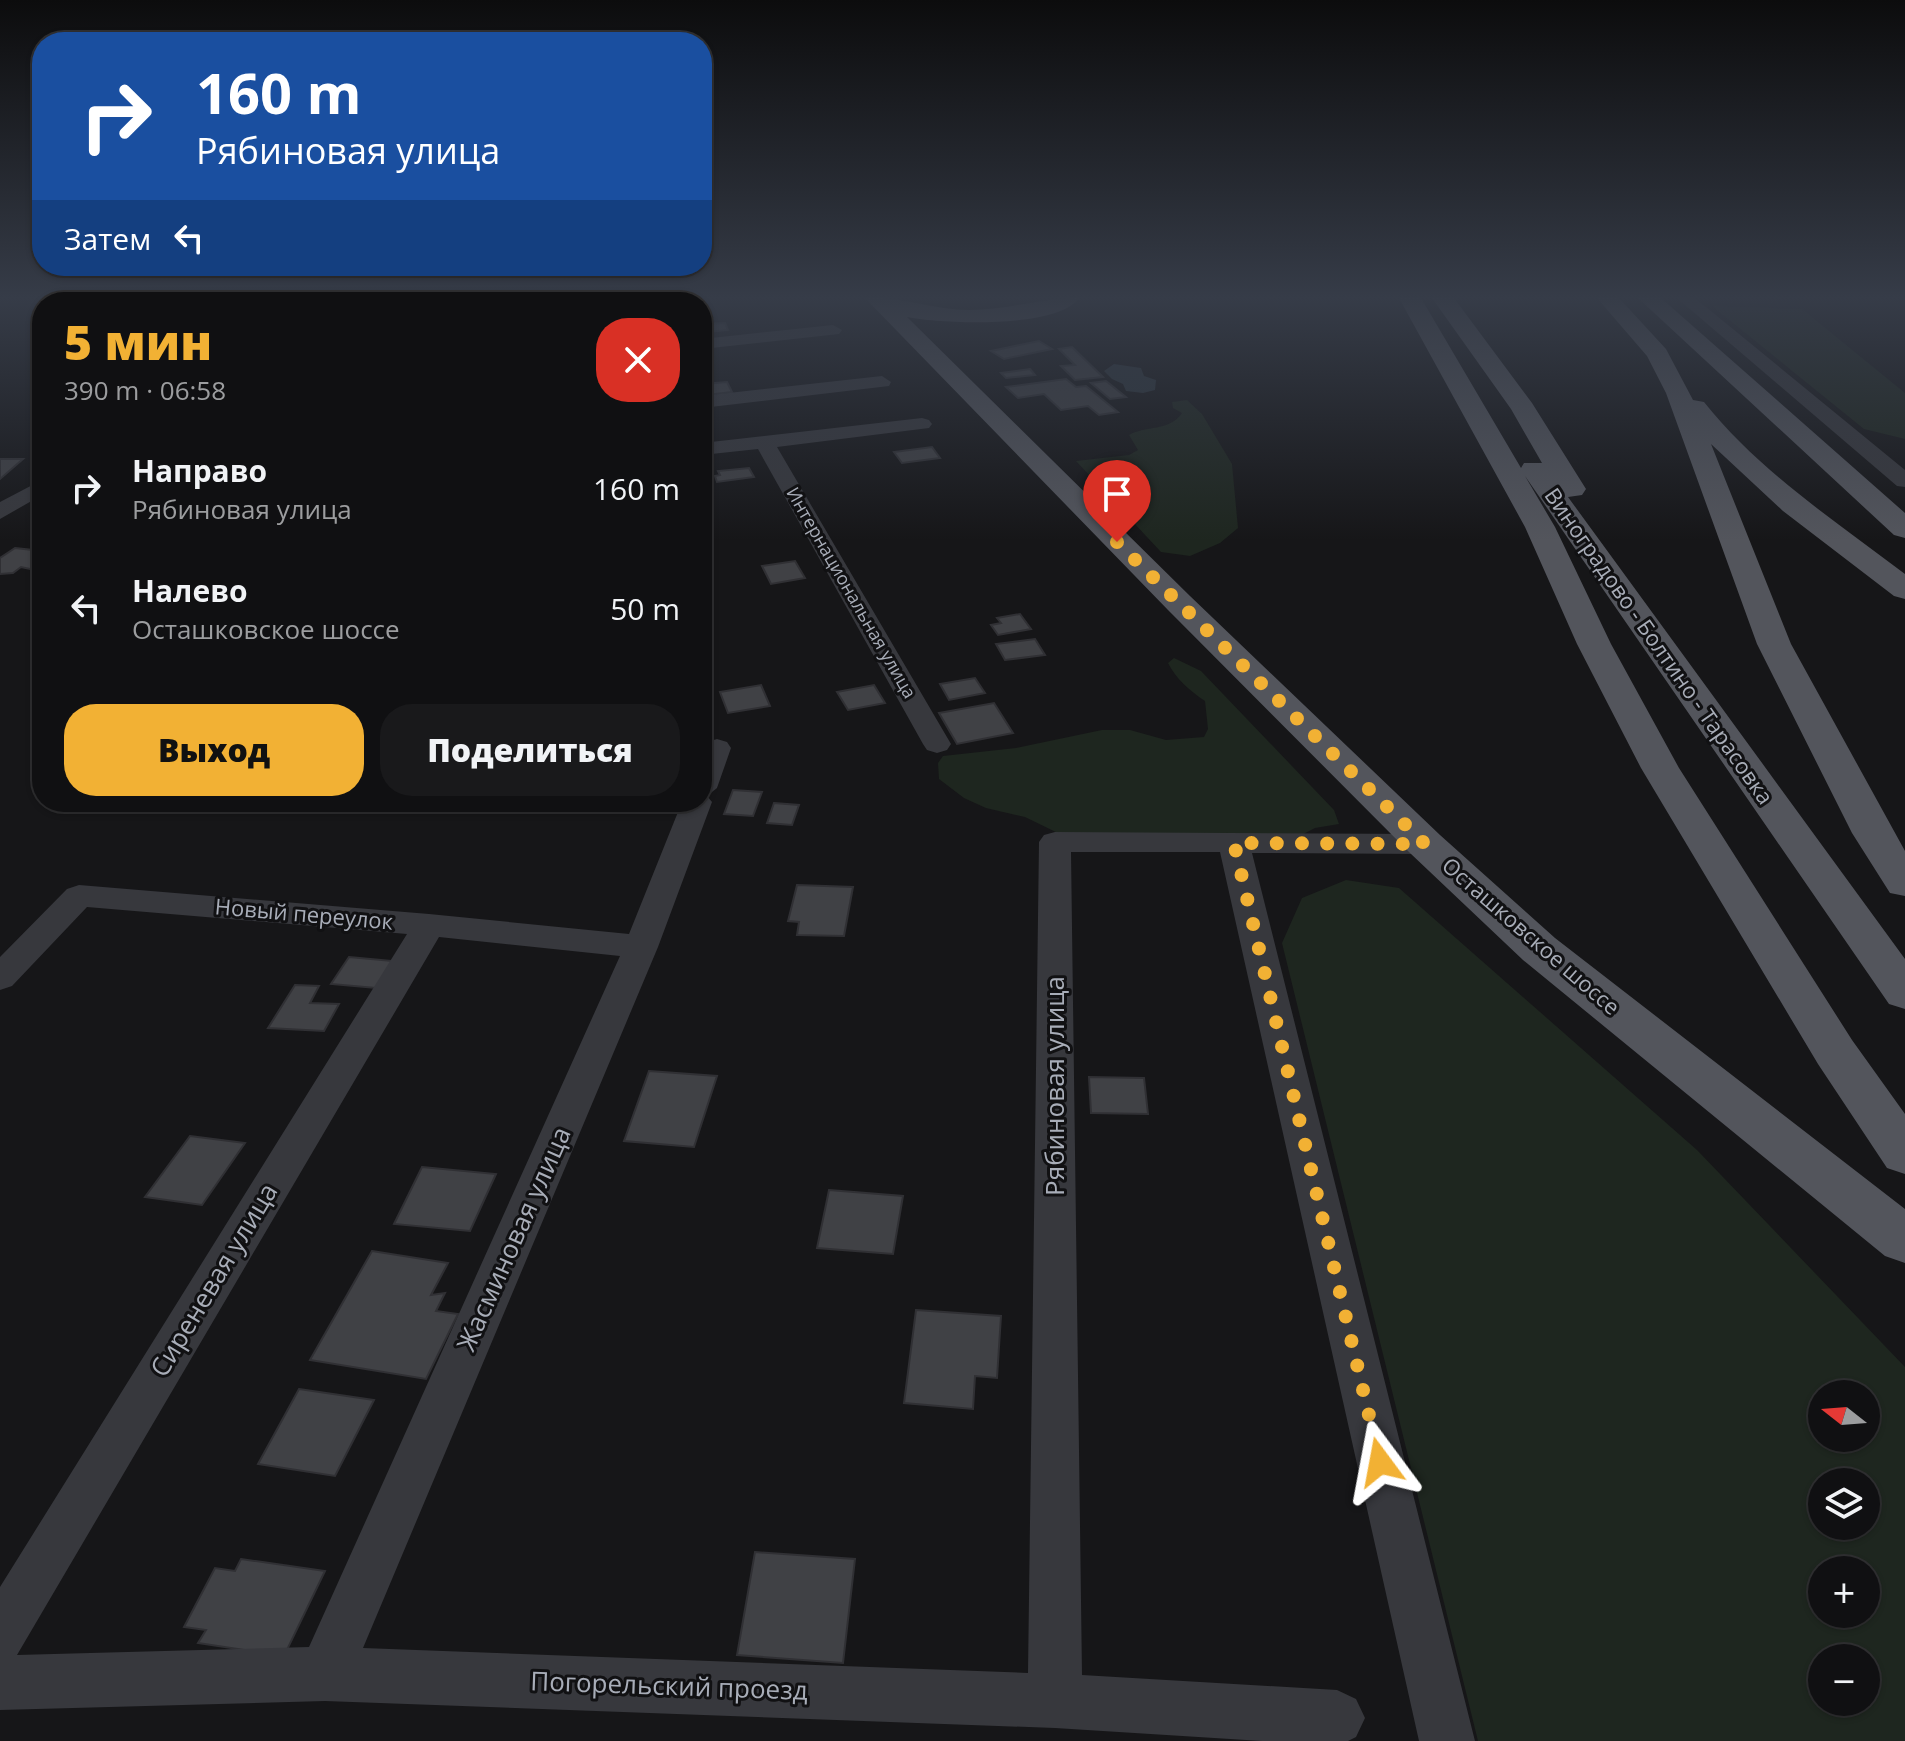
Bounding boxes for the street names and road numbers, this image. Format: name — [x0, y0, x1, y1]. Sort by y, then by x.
street label: Виноградово - Болтино - Тарасовка — [1539, 481, 1781, 810]
street label: Интернациональная улица — [781, 483, 922, 702]
street label: Осташковское шоссе — [1436, 850, 1627, 1021]
street label: Новый переулок — [214, 890, 395, 936]
street label: Рябиновая улица — [1036, 976, 1072, 1196]
street label: Жасминовая улица — [447, 1121, 579, 1357]
street label: Сиреневая улица — [141, 1176, 285, 1383]
street label: Погорельский проезд — [530, 1662, 808, 1708]

